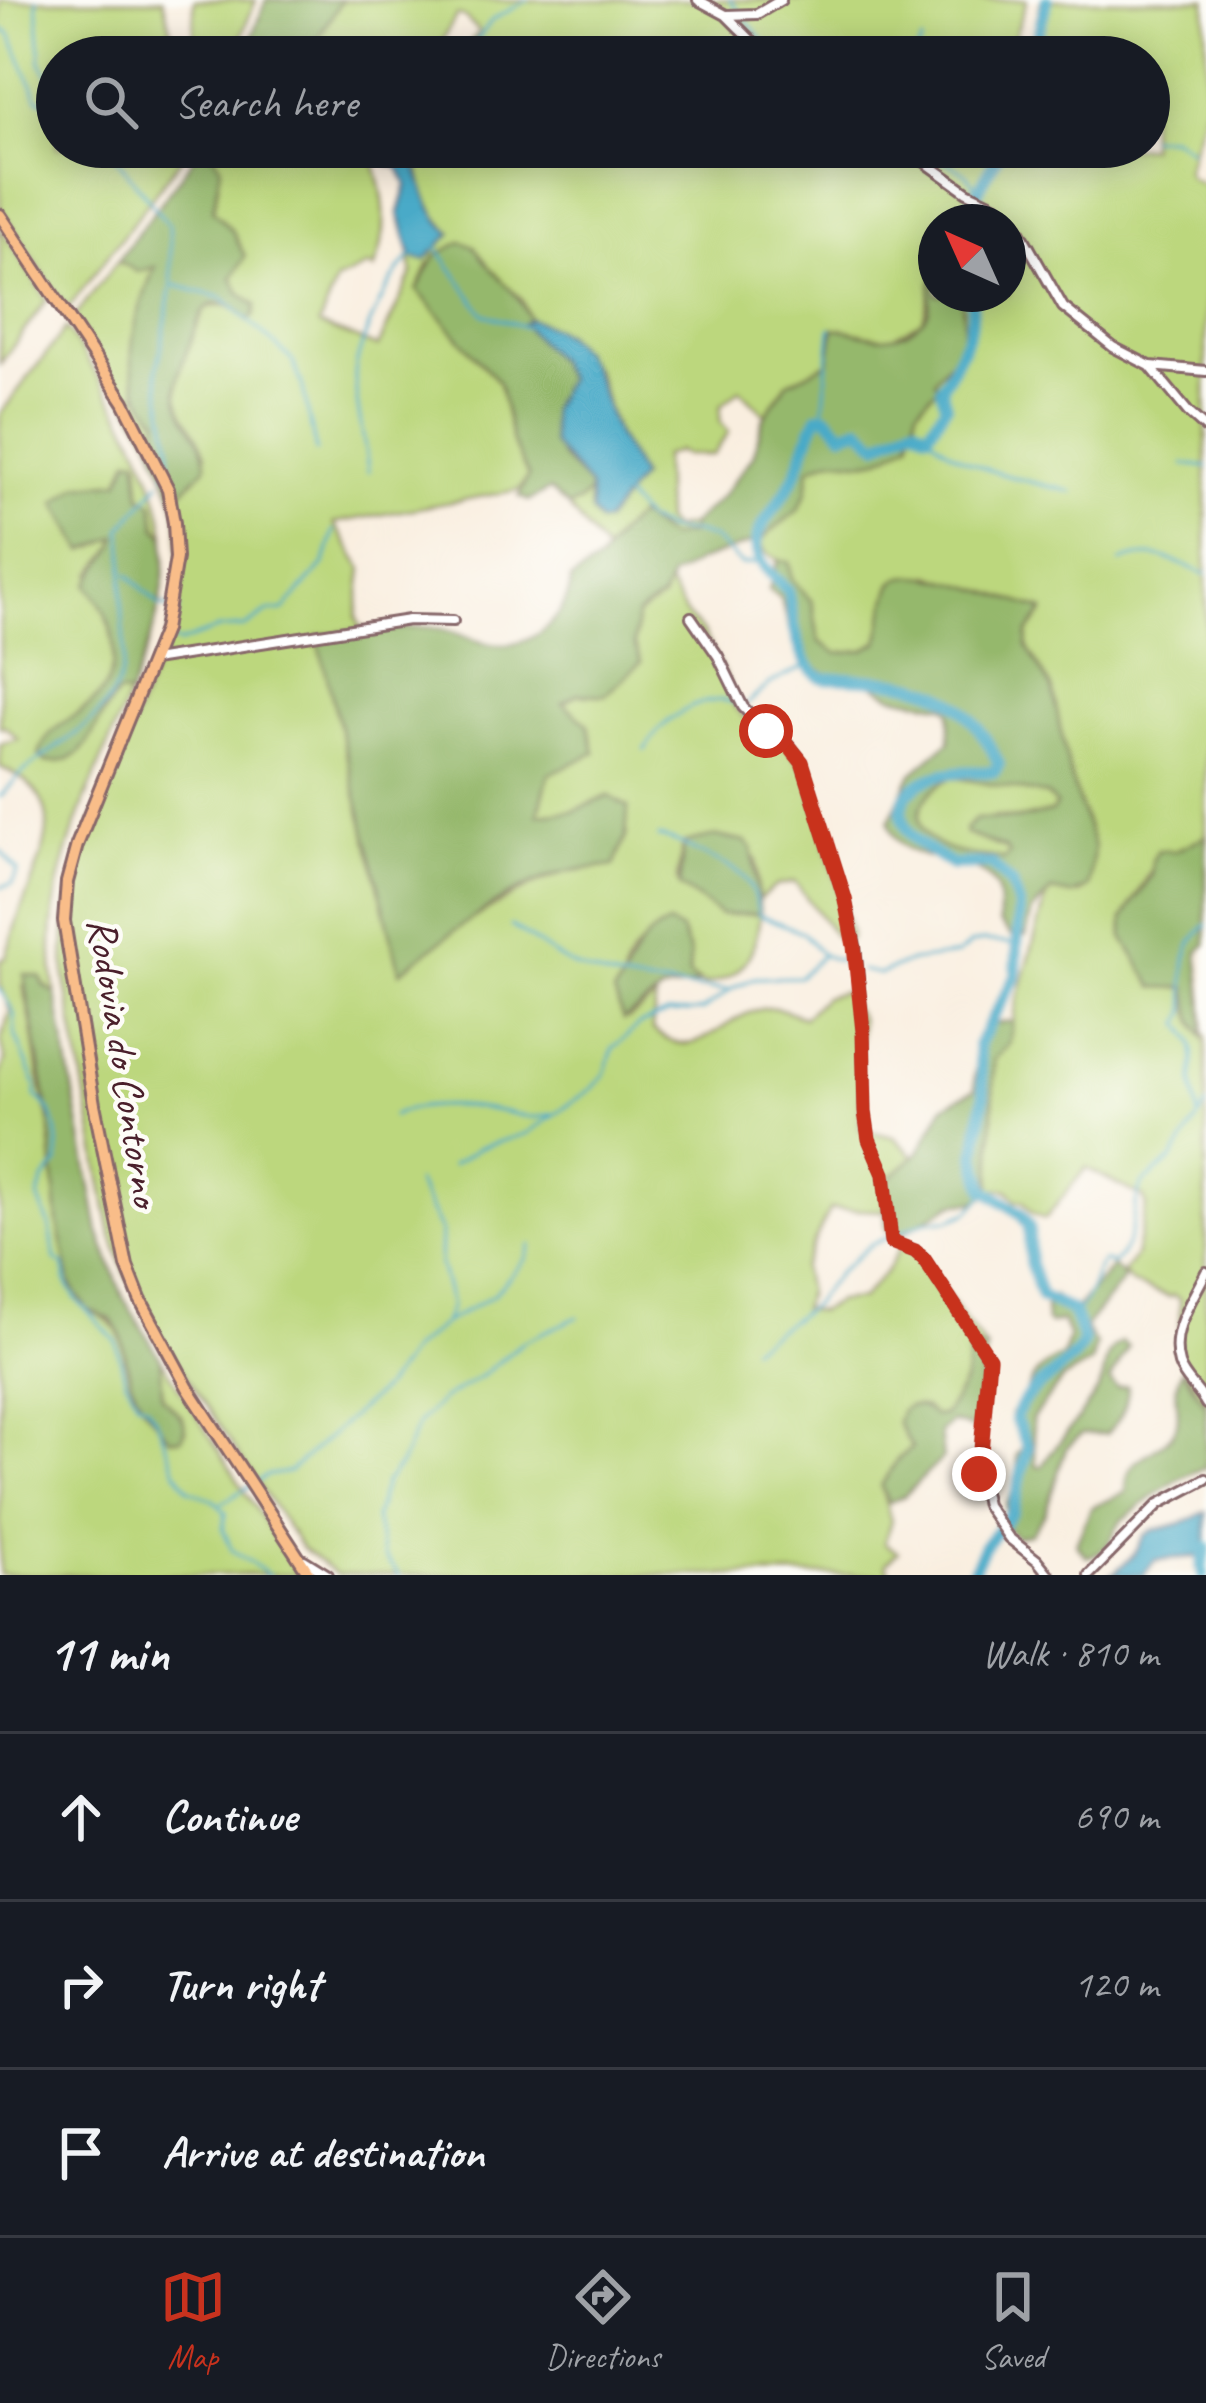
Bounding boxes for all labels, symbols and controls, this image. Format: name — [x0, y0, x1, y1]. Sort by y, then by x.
search box — [36, 36, 1170, 168]
icon: search — [78, 69, 144, 135]
text: Search here — [174, 74, 357, 131]
north arrow — [918, 204, 1026, 312]
route start — [739, 704, 793, 758]
street label: Rodovia do Contorno — [75, 914, 174, 1214]
route end — [952, 1447, 1006, 1501]
text: 11 min — [48, 1621, 169, 1685]
text: Walk · 810 m — [982, 1629, 1158, 1678]
icon: ahead — [48, 1784, 114, 1850]
text: Continue — [162, 1788, 296, 1845]
text: 690 m — [1074, 1792, 1158, 1841]
icon: right — [48, 1952, 114, 2018]
text: Turn right — [162, 1956, 320, 2013]
text: 120 m — [1074, 1960, 1158, 2009]
icon: arrive — [48, 2120, 114, 2186]
text: Arrive at destination — [162, 2124, 484, 2181]
tab: Map — [160, 2264, 226, 2378]
tab: Directions — [546, 2264, 660, 2378]
tab: Saved — [980, 2264, 1046, 2378]

